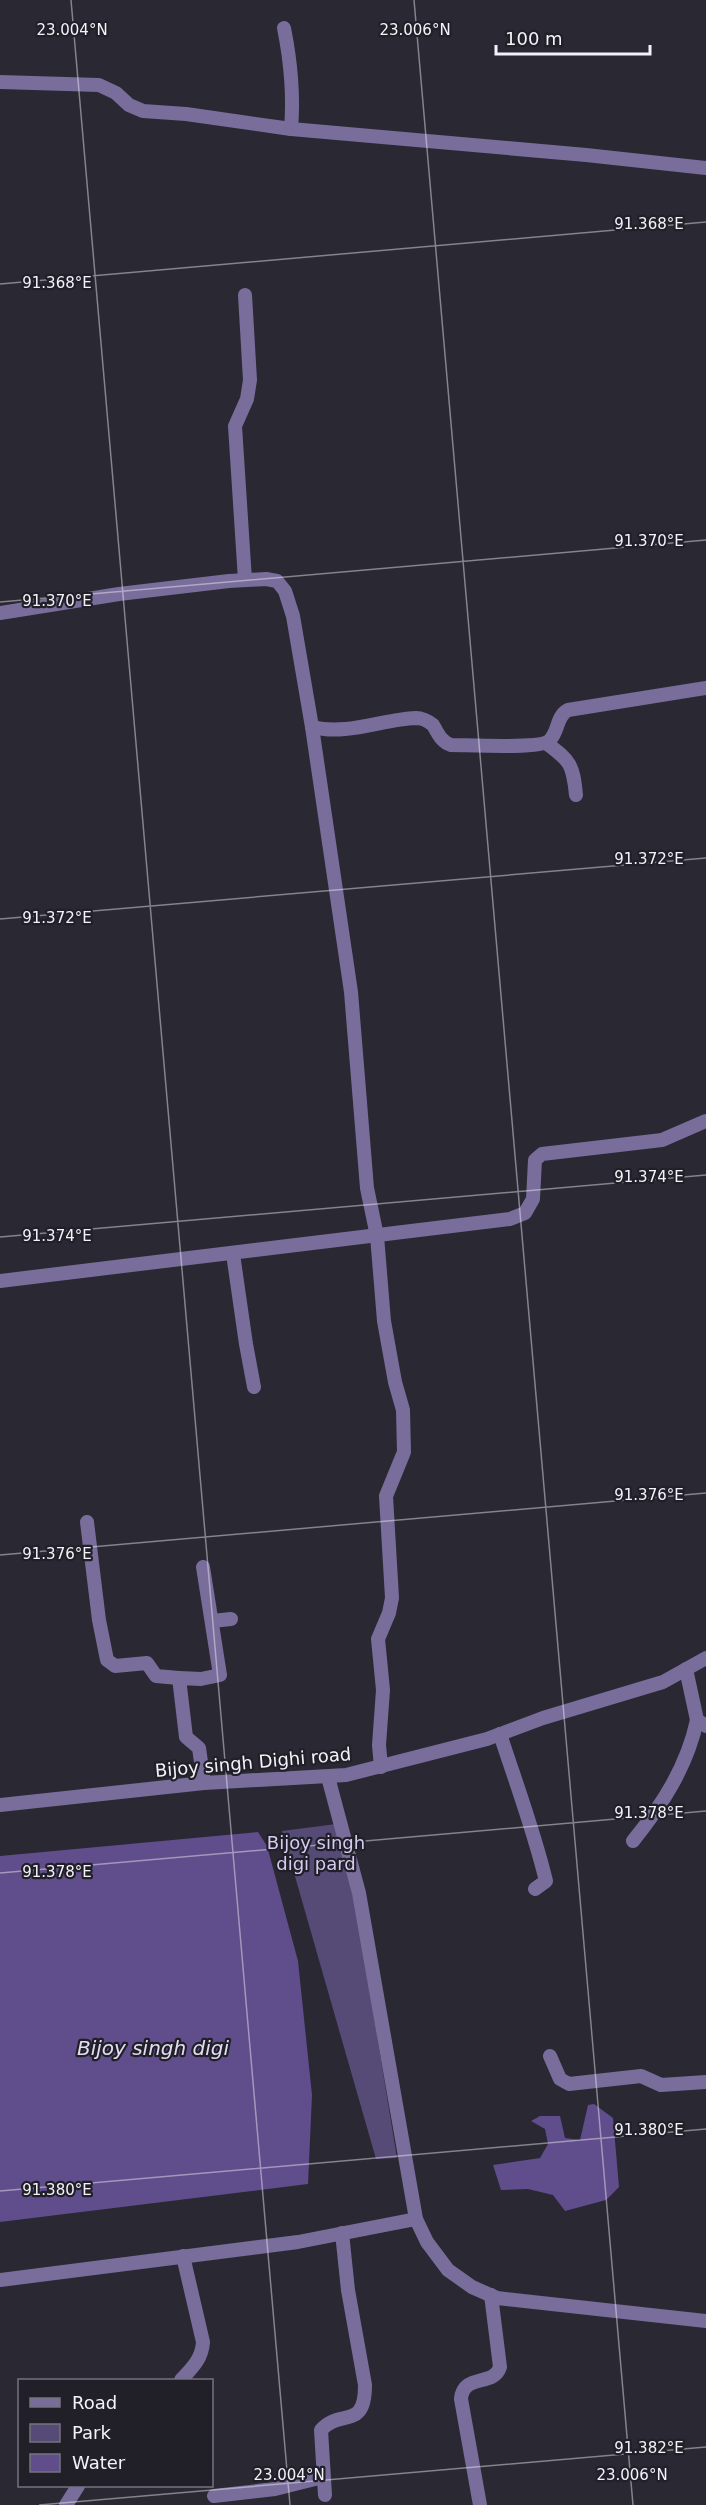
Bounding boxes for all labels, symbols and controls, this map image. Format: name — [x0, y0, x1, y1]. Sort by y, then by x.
scale bar — [496, 18, 650, 56]
text: 23.004°N — [36, 21, 108, 39]
text: 23.006°N — [379, 21, 451, 39]
text: 100 m — [505, 28, 563, 49]
text: 91.368°E — [614, 215, 684, 233]
text: 91.368°E — [22, 274, 92, 292]
text: 91.370°E — [614, 532, 684, 550]
text: 91.370°E — [22, 592, 92, 610]
text: 91.372°E — [614, 850, 684, 868]
text: 91.372°E — [22, 909, 92, 927]
text: 91.374°E — [614, 1168, 684, 1186]
text: 91.374°E — [22, 1227, 92, 1245]
text: 91.376°E — [614, 1486, 684, 1504]
text: 91.376°E — [22, 1545, 92, 1563]
street label: Bijoy singh Dighi road — [154, 1743, 352, 1781]
text: 91.378°E — [614, 1804, 684, 1822]
park label: Bijoy singh digi pard — [267, 1832, 365, 1874]
text: 91.378°E — [22, 1863, 92, 1881]
water label: Bijoy singh digi — [77, 2036, 230, 2060]
text: 91.380°E — [614, 2121, 684, 2139]
text: 91.380°E — [22, 2181, 92, 2199]
legend — [18, 2379, 213, 2487]
text: Road — [72, 2392, 117, 2413]
text: Park — [72, 2422, 111, 2443]
text: 91.382°E — [614, 2439, 684, 2457]
text: Water — [72, 2452, 126, 2473]
text: 23.004°N — [253, 2466, 325, 2484]
text: 23.006°N — [596, 2466, 668, 2484]

